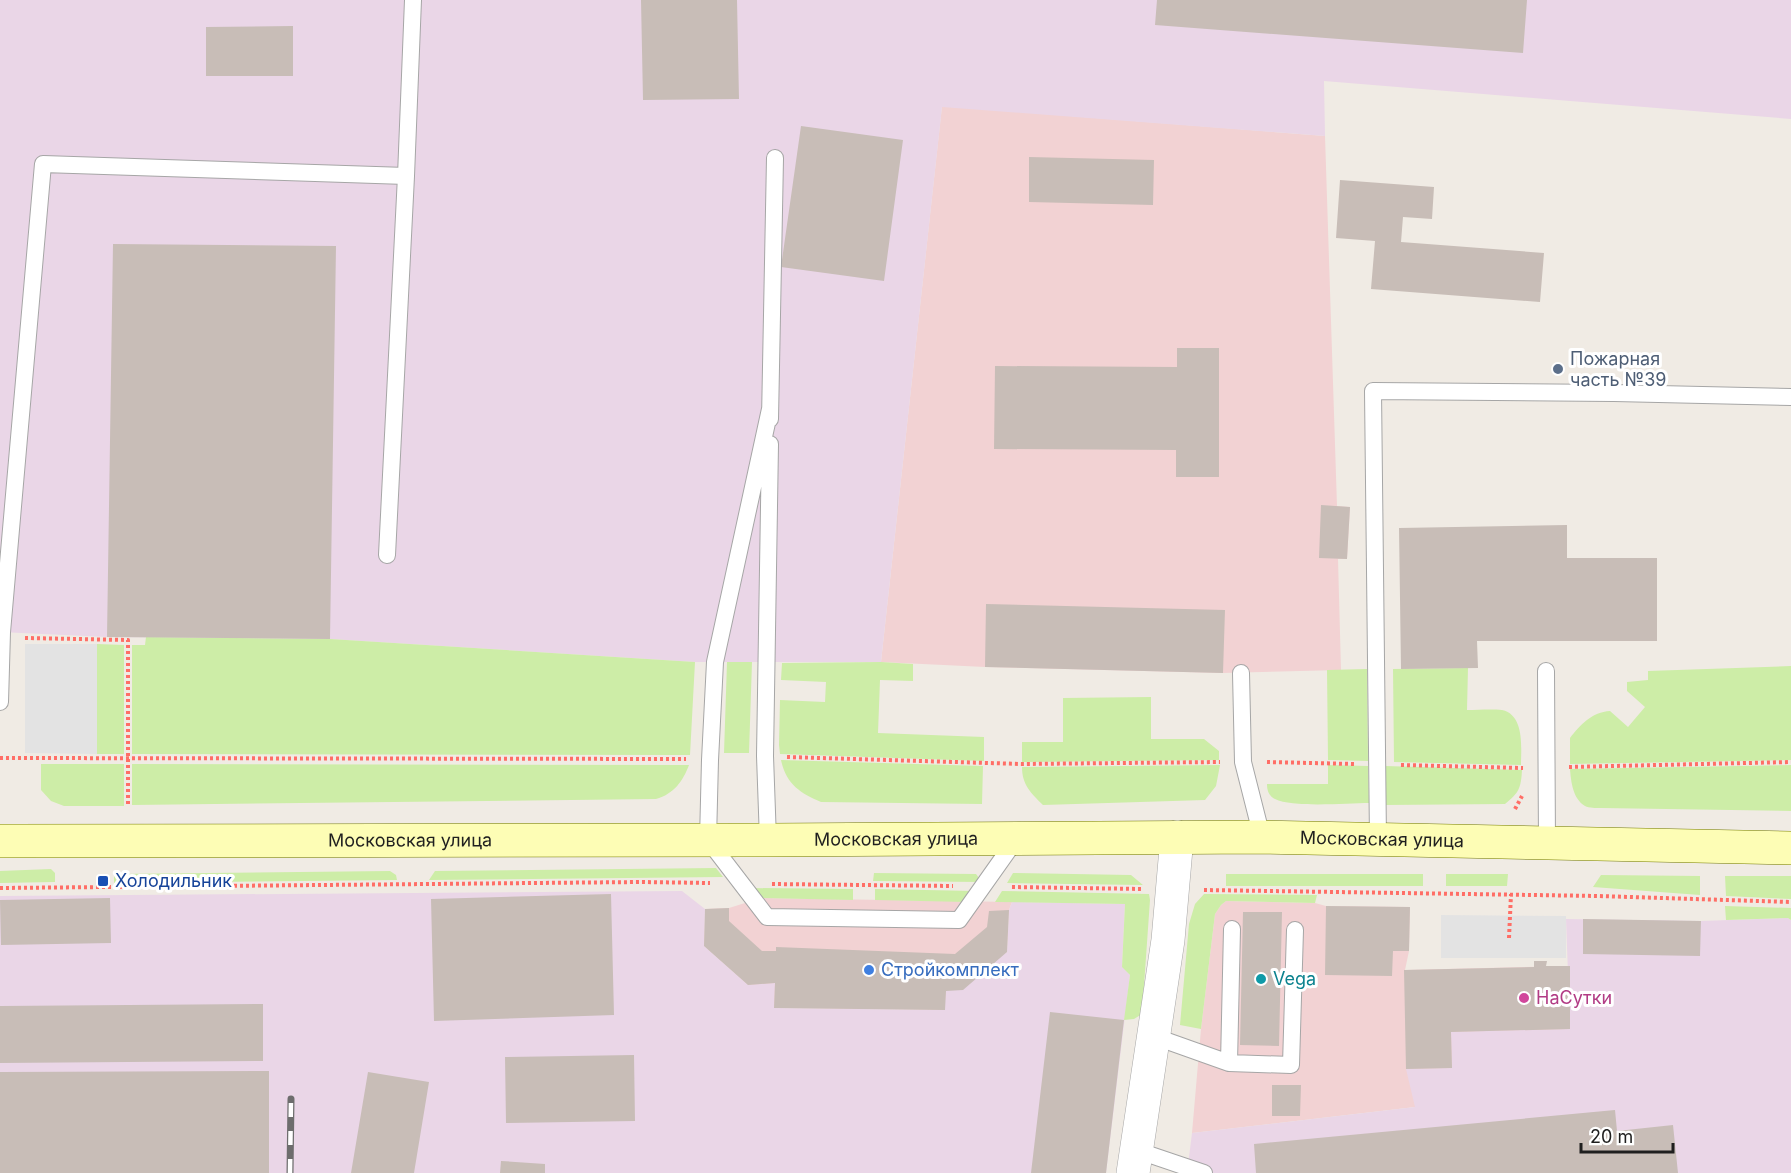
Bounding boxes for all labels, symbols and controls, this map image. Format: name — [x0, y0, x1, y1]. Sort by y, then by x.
place label: Пожарная часть №39 — [1570, 348, 1667, 390]
marker: Пожарная часть №39 — [1551, 362, 1565, 376]
street label: Московская улица — [1300, 827, 1464, 851]
street label: Московская улица — [814, 828, 978, 850]
street label: Московская улица — [328, 829, 492, 851]
place label: Холодильник — [115, 870, 232, 891]
marker: Холодильник — [96, 874, 110, 888]
place label: Стройкомплект — [881, 959, 1019, 980]
marker: Стройкомплект — [862, 963, 876, 977]
place label: Vega — [1273, 968, 1316, 989]
marker: Vega — [1254, 972, 1268, 986]
place label: НаСутки — [1536, 987, 1612, 1008]
marker: НаСутки — [1517, 991, 1531, 1005]
scale bar — [1581, 1116, 1672, 1154]
text: 20 m — [1590, 1126, 1633, 1147]

